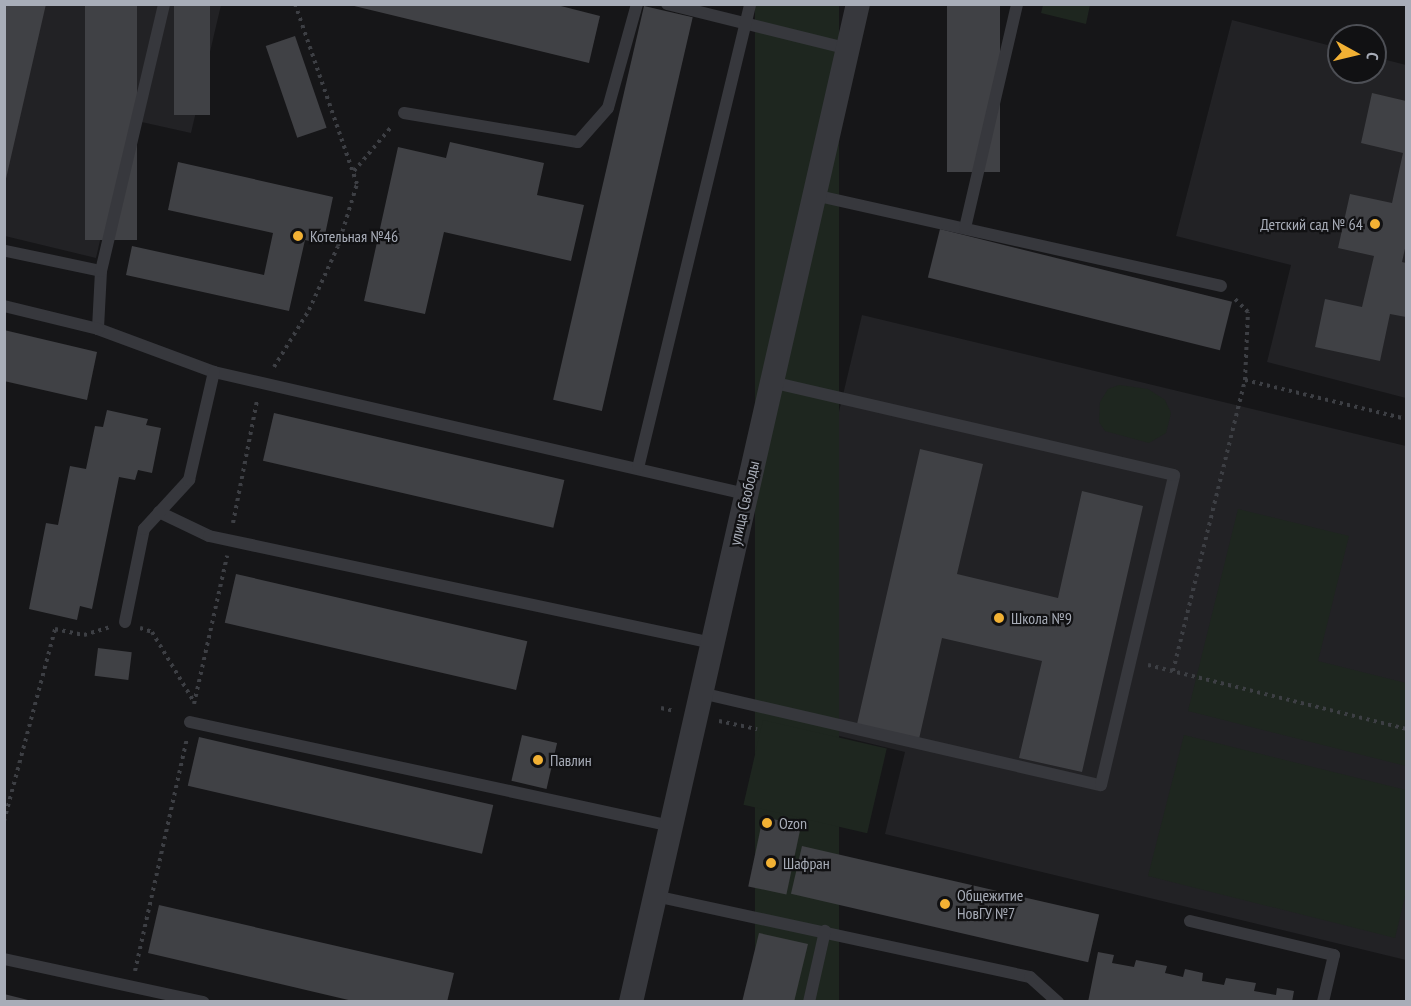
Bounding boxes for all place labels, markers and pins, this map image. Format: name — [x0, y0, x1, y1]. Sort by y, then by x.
place label: Детский сад № 64 — [1260, 214, 1363, 234]
marker: Детский сад № 64 — [1368, 217, 1382, 231]
place label: Котельная №46 — [310, 226, 398, 246]
marker: Котельная №46 — [291, 229, 305, 243]
place label: Школа №9 — [1011, 608, 1072, 628]
marker: Школа №9 — [992, 611, 1006, 625]
place label: Павлин — [550, 750, 592, 770]
marker: Павлин — [531, 753, 545, 767]
place label: Ozon — [779, 813, 807, 833]
marker: Ozon — [760, 816, 774, 830]
place label: Шафран — [783, 853, 830, 873]
marker: Шафран — [764, 856, 778, 870]
place label: Общежитие НовГУ №7 — [957, 885, 1023, 923]
marker: Общежитие НовГУ №7 — [938, 897, 952, 911]

